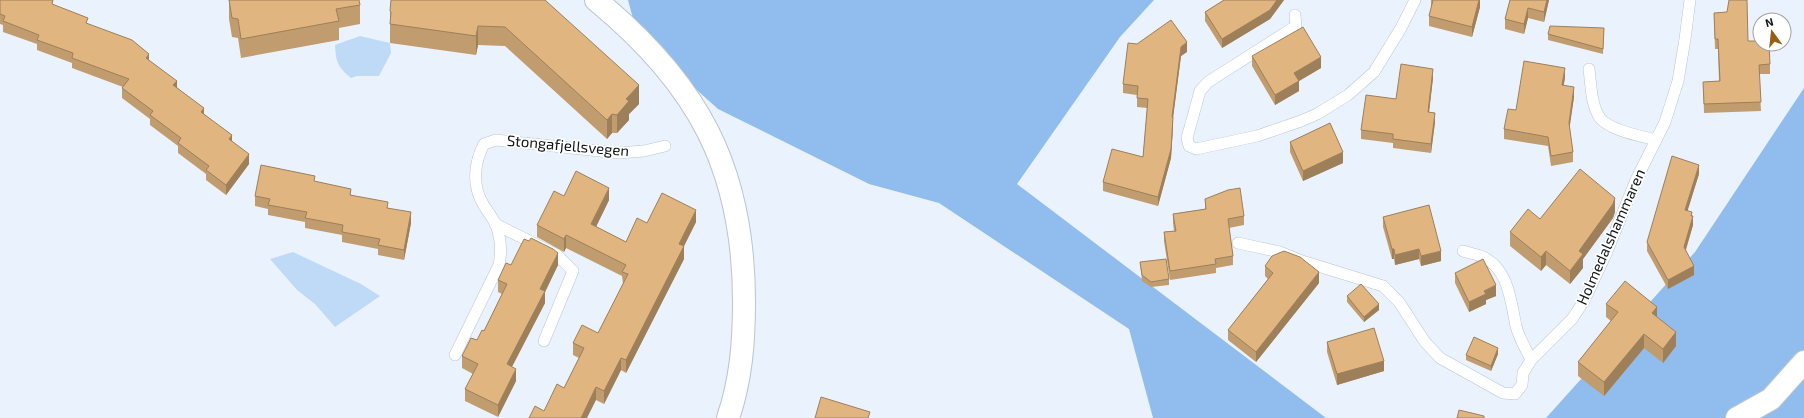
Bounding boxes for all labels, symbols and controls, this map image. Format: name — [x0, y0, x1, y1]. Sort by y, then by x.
north arrow — [1752, 12, 1792, 52]
text: N — [1764, 15, 1775, 29]
street label: Stongafjellsvegen — [506, 131, 630, 160]
street label: Holmedalshammaren — [1572, 166, 1648, 307]

